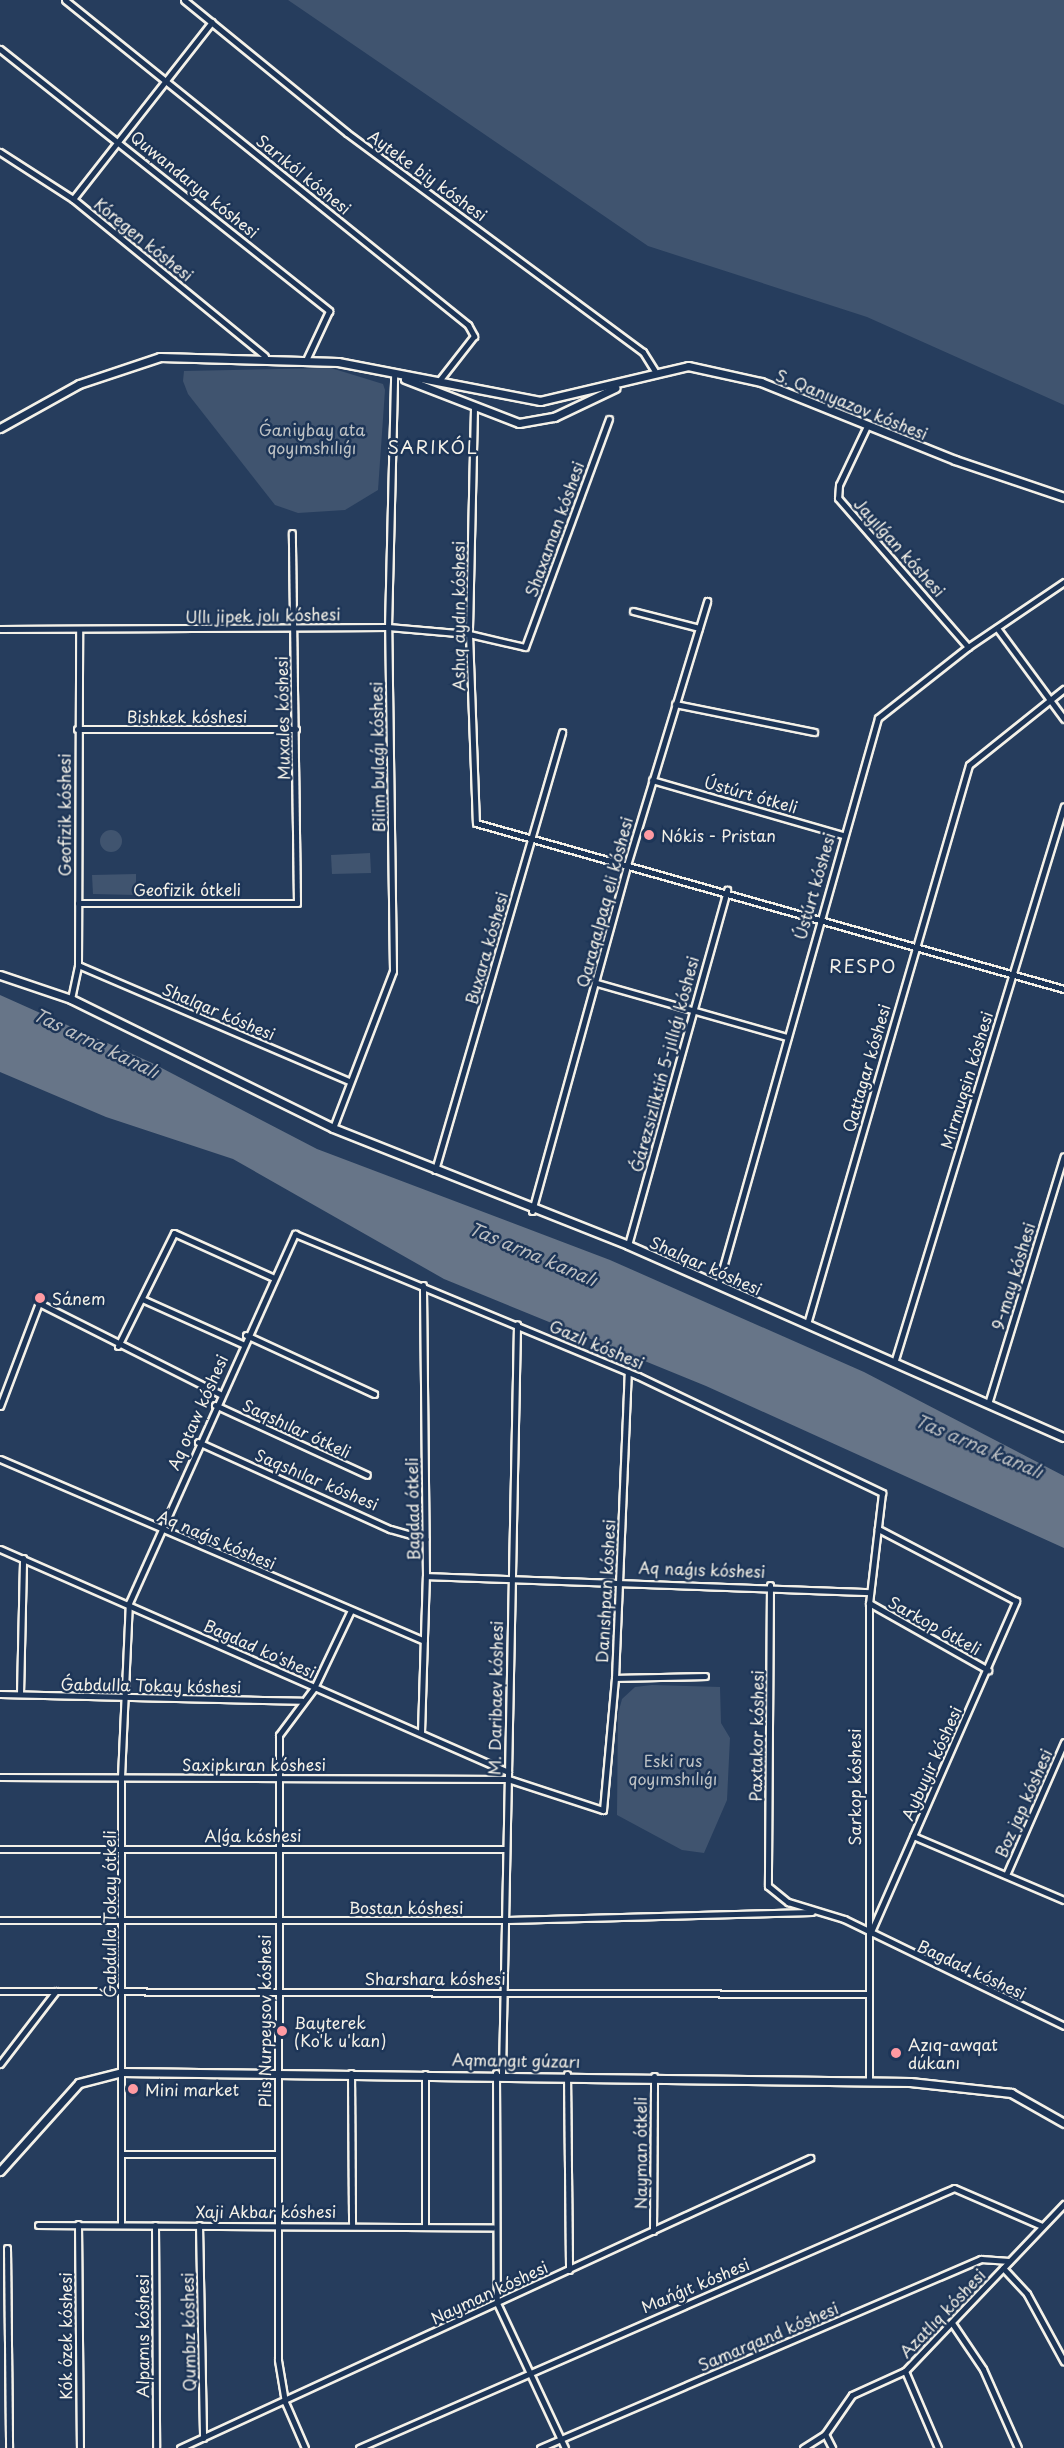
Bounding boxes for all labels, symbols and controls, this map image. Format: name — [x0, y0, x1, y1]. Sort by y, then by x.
street label: Ayteke biy kóshesi — [365, 125, 491, 225]
street label: Quwandarya kóshesi — [127, 126, 263, 242]
street label: Sarıkól kóshesi — [253, 130, 355, 218]
street label: Kóregen kóshesi — [91, 193, 197, 285]
street label: S. Qanıyazov kóshesi — [773, 365, 931, 443]
park label: Ǵaniybay ata qoyımshılıǵı — [259, 419, 365, 457]
district label: SARIKÓL — [388, 436, 478, 458]
street label: Shaxaman kóshesi — [521, 459, 587, 599]
street label: Jayılǵan kóshesi — [851, 494, 949, 600]
street label: Ashıq aydın kóshesi — [448, 540, 468, 692]
street label: Ullı jipek jolı kóshesi — [184, 604, 342, 626]
street label: Muxales kóshesi — [271, 655, 293, 781]
street label: Bilim bulaǵı kóshesi — [366, 681, 388, 833]
street label: Bishkek kóshesi — [127, 706, 247, 726]
street label: Geofizik kóshesi — [54, 753, 74, 877]
street label: Ústúrt ótkeli — [702, 771, 800, 817]
street label: Qaraqalpaq eli kóshesi — [572, 815, 636, 989]
place label: Nókis - Pristan — [661, 825, 777, 845]
marker: Nókis - Pristan — [642, 828, 656, 842]
street label: Ústúrt kóshesi — [789, 830, 839, 942]
street label: Geofizik ótkeli — [133, 879, 241, 899]
street label: Buxara kóshesi — [461, 889, 511, 1007]
street label: Ǵárezsizliktiń 5-jıllıǵı kóshesi — [626, 954, 702, 1174]
district label: RESPO — [829, 955, 897, 977]
street label: Shalqar kóshesi — [159, 978, 279, 1044]
street label: Qattagar kóshesi — [838, 1002, 894, 1134]
water label: Tas arna kanalı — [29, 1003, 163, 1083]
street label: Mirmuqsin kóshesi — [936, 1009, 996, 1151]
water label: Tas arna kanalı — [465, 1217, 601, 1291]
street label: 9-may kóshesi — [987, 1220, 1039, 1332]
street label: Shalqar kóshesi — [647, 1232, 765, 1298]
place label: Sánem — [52, 1288, 105, 1308]
marker: Sánem — [33, 1291, 47, 1305]
street label: Gazlı kóshesi — [547, 1315, 647, 1373]
street label: Aq otaw kóshesi — [163, 1351, 231, 1473]
street label: Saqshılar ótkeli — [239, 1394, 355, 1462]
water label: Tas arna kanalı — [911, 1409, 1047, 1483]
street label: Saqshılar kóshesi — [252, 1444, 382, 1514]
street label: Bagdad ótkeli — [401, 1457, 423, 1561]
street label: Aq naǵıs kóshesi — [154, 1505, 280, 1573]
street label: Danıshpan kóshesi — [592, 1519, 618, 1663]
street label: Aq naǵıs kóshesi — [637, 1557, 767, 1581]
street label: Sarkop ótkeli — [885, 1592, 985, 1658]
street label: Bagdad ko'shesi — [201, 1615, 319, 1681]
street label: M. Daribaev kóshesi — [484, 1621, 506, 1775]
street label: Paxtakor kóshesi — [745, 1670, 767, 1802]
street label: Ǵabdulla Tokay kóshesi — [60, 1674, 242, 1696]
street label: Aybuyir kóshesi — [897, 1703, 965, 1823]
street label: Sarkop kóshesi — [844, 1728, 864, 1846]
street label: Boz jap kóshesi — [990, 1746, 1056, 1860]
park label: Eski rus qoyımshılıǵı — [629, 1750, 717, 1788]
street label: Saxipkıran kóshesi — [182, 1754, 326, 1774]
street label: Alǵa kóshesi — [204, 1825, 302, 1845]
street label: Ǵabdulla Tokay ótkeli — [99, 1830, 119, 1998]
street label: Bostan kóshesi — [349, 1897, 463, 1917]
street label: Plis Nurpeysov kóshesi — [254, 1934, 274, 2108]
street label: Bagdad kóshesi — [914, 1935, 1030, 2003]
street label: Sharshara kóshesi — [364, 1968, 506, 1988]
place label: Bayterek (Ko'k u'kan) — [294, 2012, 387, 2050]
marker: Bayterek (Ko'k u'kan) — [275, 2024, 289, 2038]
place label: Azıq-awqat dúkanı — [908, 2034, 998, 2072]
marker: Azıq-awqat dúkanı — [889, 2046, 903, 2060]
street label: Aqmangıt gúzarı — [451, 2049, 581, 2071]
place label: Mini market — [145, 2079, 240, 2099]
marker: Mini market — [126, 2082, 140, 2096]
street label: Nayman ótkeli — [630, 2097, 650, 2209]
street label: Xaji Akbar kóshesi — [196, 2201, 336, 2221]
street label: Mańǵıt kóshesi — [638, 2253, 752, 2317]
street label: Nayman kóshesi — [428, 2257, 550, 2327]
street label: Azatlıq kóshesi — [895, 2265, 989, 2361]
street label: Kók ózek kóshesi — [55, 2272, 75, 2400]
street label: Qumbız kóshesi — [177, 2272, 199, 2392]
street label: Alpamıs kóshesi — [132, 2274, 152, 2398]
street label: Samarqand kóshesi — [695, 2298, 841, 2374]

